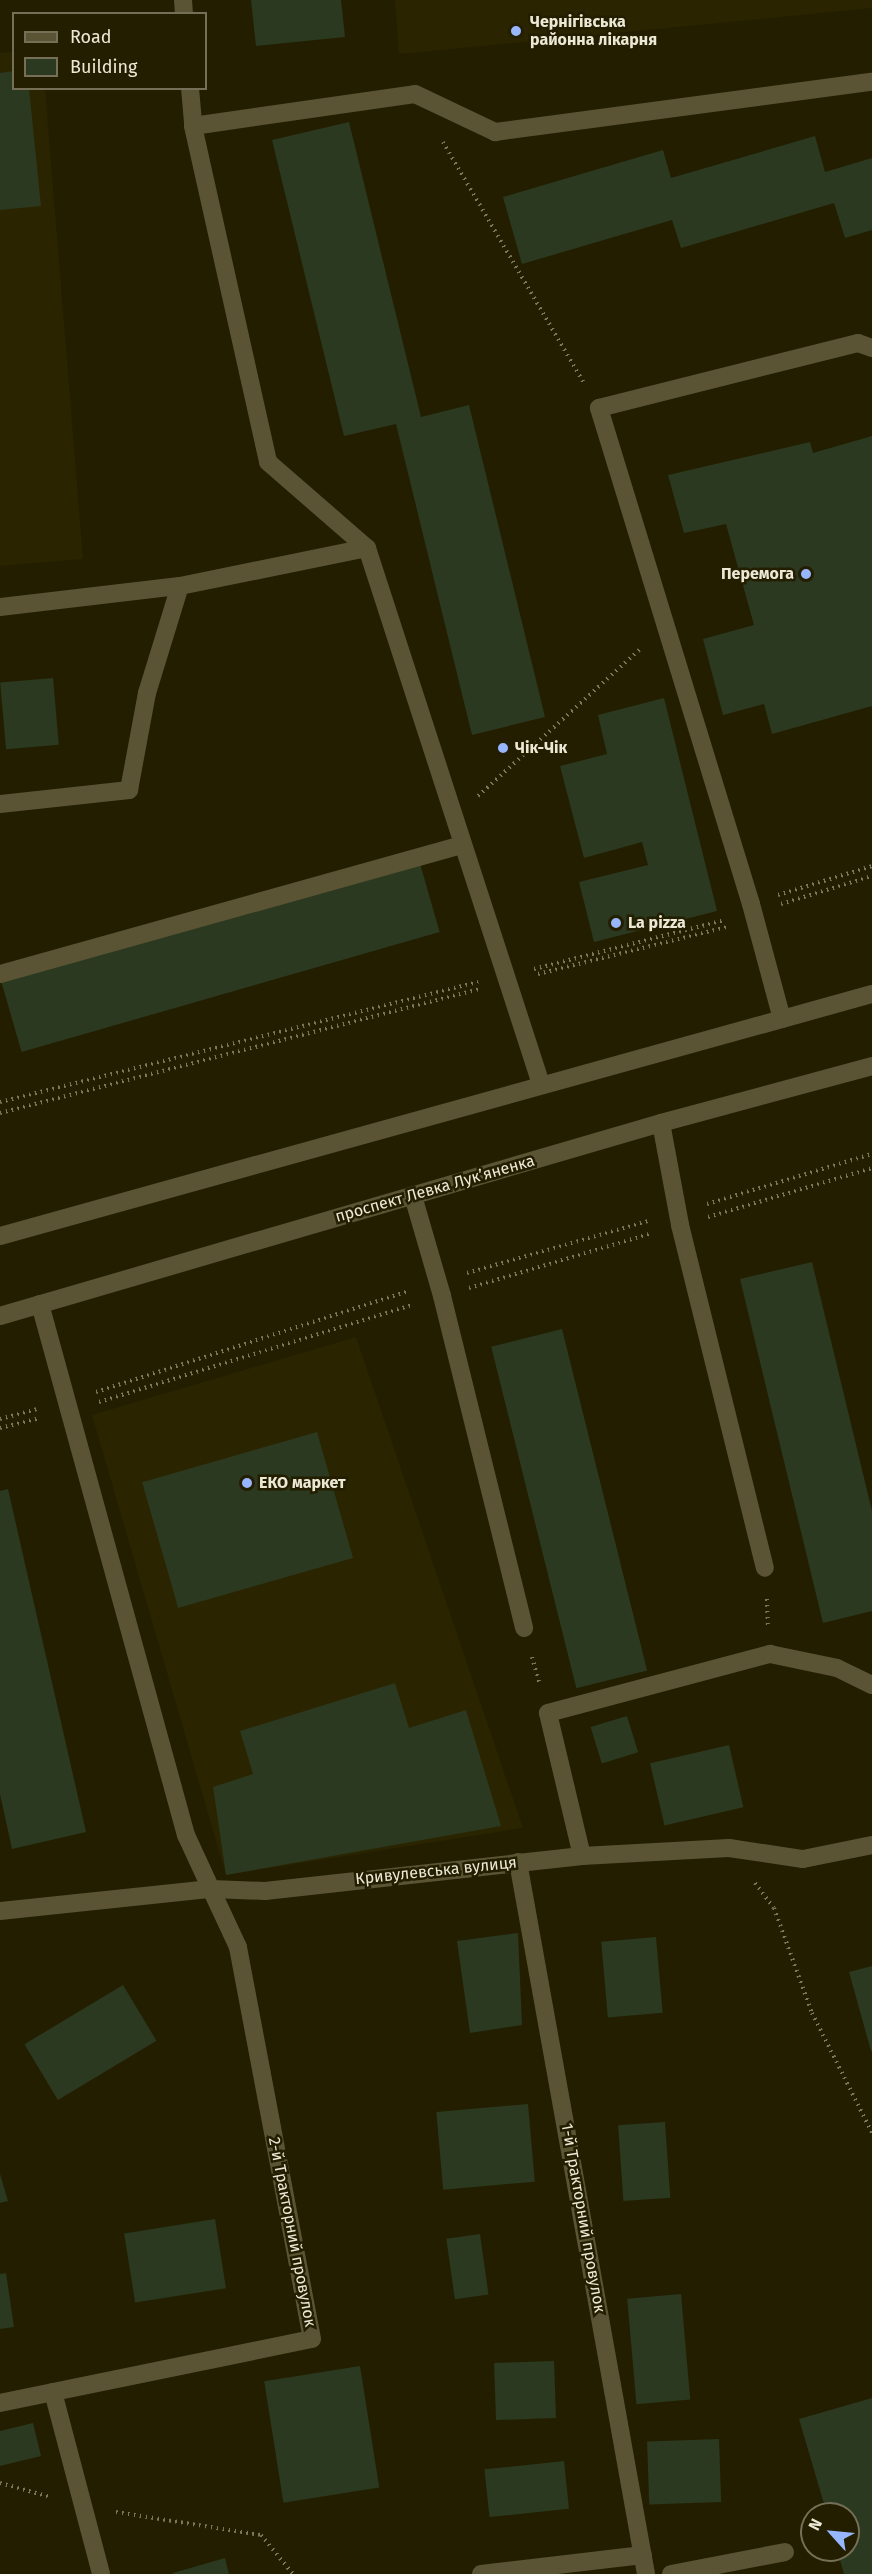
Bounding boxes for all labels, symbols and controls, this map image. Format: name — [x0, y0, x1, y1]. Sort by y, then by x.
legend — [12, 12, 207, 90]
place label: Чернігівська районна лікарня — [530, 12, 657, 50]
marker: Чернігівська районна лікарня — [507, 22, 525, 40]
text: Road — [70, 26, 112, 48]
text: Building — [70, 56, 137, 78]
place label: Перемога — [721, 564, 794, 584]
marker: Перемога — [799, 567, 813, 581]
place label: Чік-Чік — [515, 738, 567, 758]
marker: Чік-Чік — [496, 741, 510, 755]
place label: La pizza — [628, 913, 686, 933]
marker: La pizza — [609, 916, 623, 930]
street label: проспект Левка Лукʼяненка — [333, 1151, 537, 1227]
place label: ЕКО маркет — [259, 1473, 346, 1493]
marker: ЕКО маркет — [240, 1476, 254, 1490]
street label: Кривулевська вулиця — [354, 1853, 518, 1889]
street label: 1-й Тракторний провулок — [557, 2122, 609, 2314]
street label: 2-й Тракторний провулок — [264, 2135, 320, 2329]
north arrow — [800, 2502, 860, 2562]
text: N — [804, 2515, 826, 2534]

